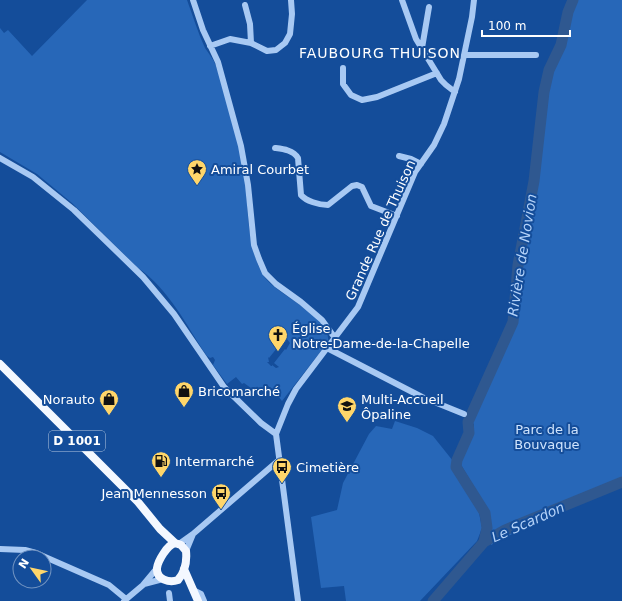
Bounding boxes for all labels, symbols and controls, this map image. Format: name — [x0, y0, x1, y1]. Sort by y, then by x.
scale bar — [482, 12, 570, 38]
text: 100 m — [488, 19, 526, 33]
district label: FAUBOURG THUISON — [299, 45, 461, 61]
place icon: Amiral Courbet — [186, 158, 208, 186]
street label: Grande Rue de Thuison — [343, 158, 418, 303]
place label: Amiral Courbet — [211, 162, 309, 177]
water label: Rivière de Novion — [504, 193, 540, 317]
place label: Église Notre-Dame-de-la-Chapelle — [292, 321, 470, 351]
church icon: Église Notre-Dame-de-la-Chapelle — [267, 324, 289, 352]
shop icon: Bricomarché — [173, 380, 195, 408]
place label: Bricomarché — [198, 384, 280, 399]
shop icon: Norauto — [98, 388, 120, 416]
place label: Norauto — [43, 392, 95, 407]
place label: Multi-Accueil Ôpaline — [361, 392, 444, 422]
school or university icon: Multi-Accueil Ôpaline — [336, 395, 358, 423]
park label: Parc de la Bouvaque — [514, 422, 580, 452]
road number: D 1001 — [49, 431, 105, 451]
fuel station icon: Intermarché — [150, 450, 172, 478]
place label: Intermarché — [175, 454, 254, 469]
bus stop icon: Cimetière — [271, 456, 293, 484]
place label: Cimetière — [296, 460, 359, 475]
bus stop icon: Jean Mennesson — [210, 482, 232, 510]
place label: Jean Mennesson — [100, 486, 207, 501]
water label: Le Scardon — [489, 499, 567, 545]
north arrow — [12, 549, 52, 589]
text: N — [16, 556, 32, 571]

